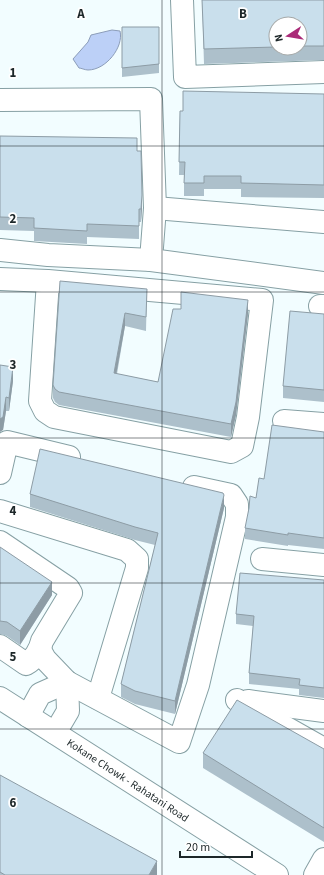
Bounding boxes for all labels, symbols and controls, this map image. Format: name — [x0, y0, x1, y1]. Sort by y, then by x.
text: A — [76, 5, 85, 23]
text: B — [239, 5, 247, 23]
north arrow — [268, 16, 308, 56]
text: N — [271, 33, 287, 43]
text: 1 — [10, 64, 17, 82]
text: 2 — [10, 210, 17, 228]
text: 3 — [10, 356, 17, 374]
text: 4 — [10, 502, 17, 520]
text: 5 — [10, 648, 17, 666]
street label: Kokane Chowk - Rahatani Road — [64, 735, 192, 826]
text: 6 — [10, 794, 17, 812]
scale bar — [180, 833, 252, 859]
text: 20 m — [186, 839, 210, 856]

